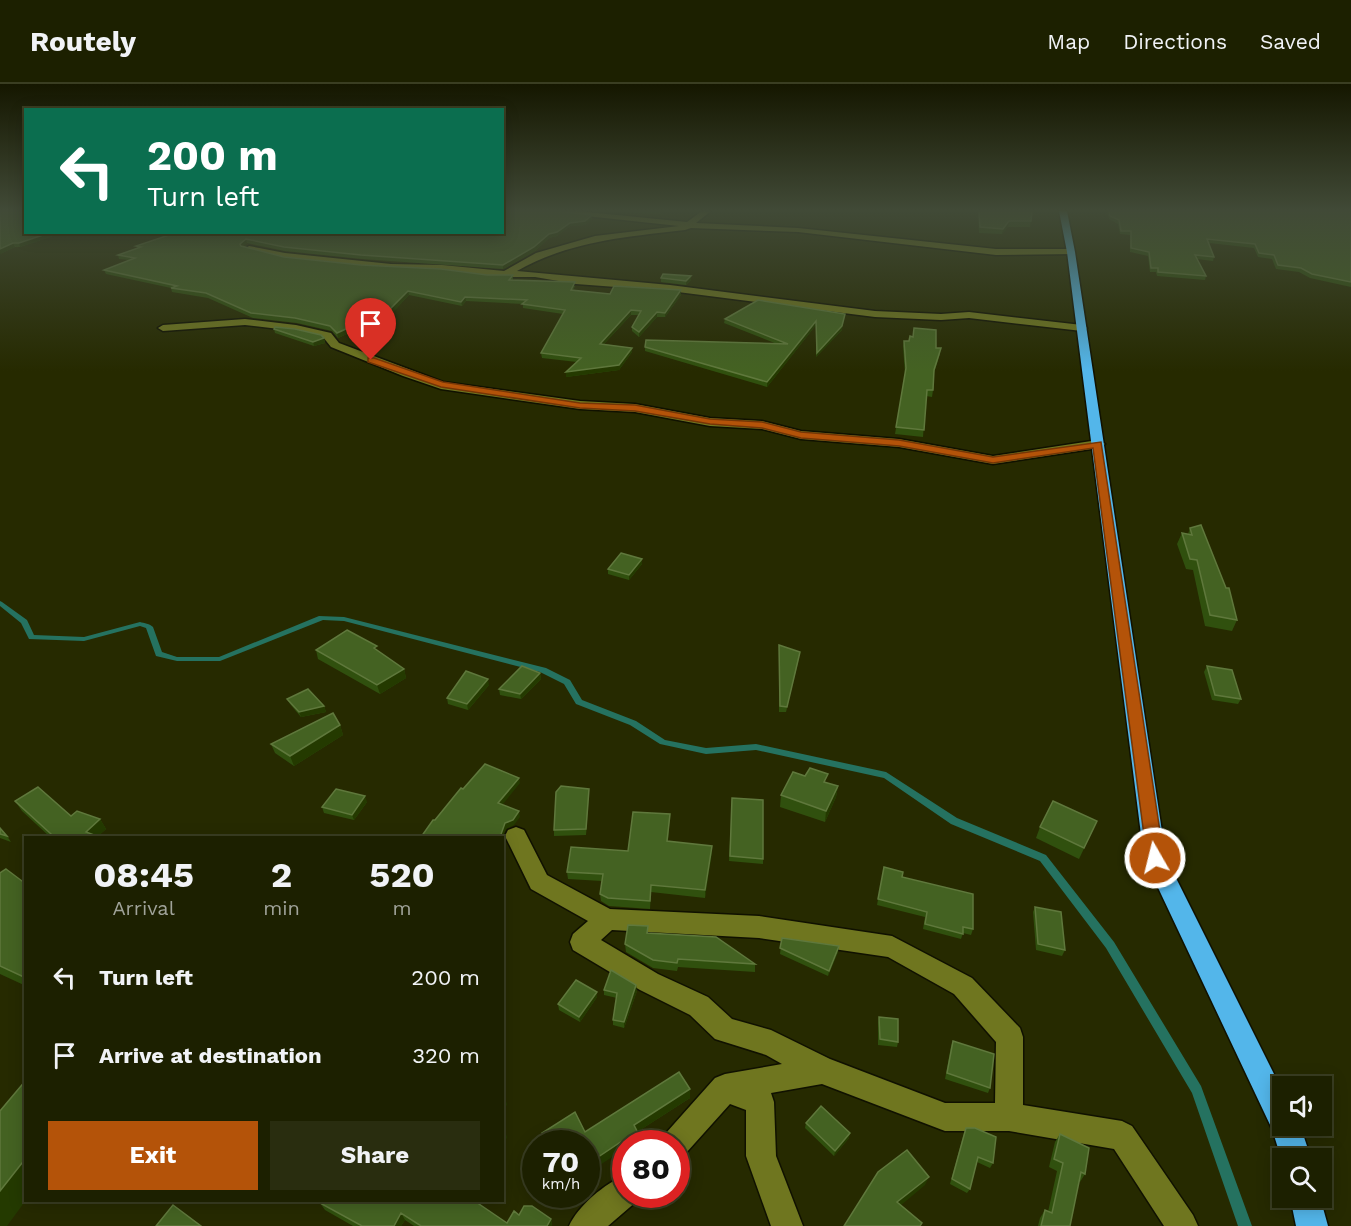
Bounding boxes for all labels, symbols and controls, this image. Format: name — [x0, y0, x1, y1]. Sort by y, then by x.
text: Routely — [30, 25, 136, 58]
text: Map — [1047, 29, 1090, 54]
text: Directions — [1123, 29, 1227, 54]
text: Saved — [1260, 29, 1321, 54]
text: 200 m — [147, 131, 278, 180]
icon: left — [48, 132, 126, 210]
text: Turn left — [147, 181, 259, 213]
pin — [345, 298, 396, 360]
icon: arrive — [354, 307, 387, 340]
position arrow — [1123, 826, 1187, 890]
text: 08:45 — [93, 854, 194, 896]
text: 2 — [271, 854, 292, 896]
text: 520 — [369, 854, 435, 896]
text: Arrival — [112, 896, 175, 920]
text: min — [263, 896, 300, 920]
text: m — [392, 896, 412, 920]
icon: left — [48, 961, 81, 994]
text: Turn left — [99, 965, 193, 990]
text: 200 m — [411, 965, 480, 990]
icon: arrive — [48, 1039, 81, 1072]
text: Arrive at destination — [99, 1043, 322, 1068]
text: 320 m — [412, 1043, 480, 1068]
map controls — [1272, 1076, 1332, 1208]
button: sound — [1272, 1076, 1332, 1136]
button: Exit — [48, 1121, 258, 1190]
button: Share — [270, 1121, 480, 1190]
speed limit sign: 80 — [612, 1130, 690, 1208]
text: 70 — [543, 1144, 579, 1179]
button: search — [1272, 1148, 1332, 1208]
text: km/h — [542, 1175, 580, 1193]

